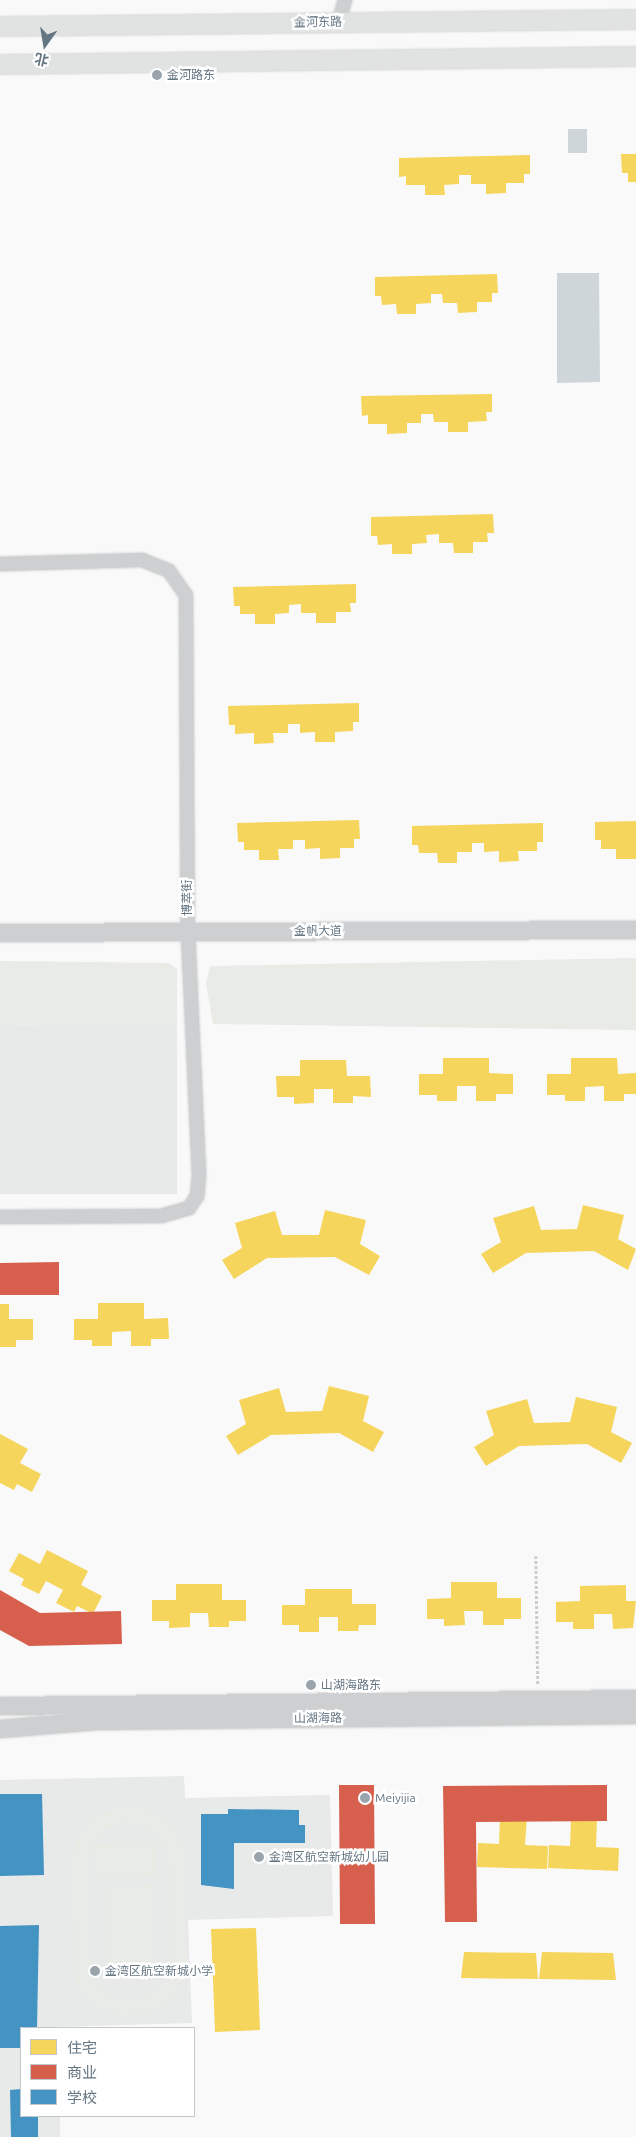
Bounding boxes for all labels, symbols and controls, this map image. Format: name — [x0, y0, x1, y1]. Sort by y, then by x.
street label: 金河东路 — [294, 14, 342, 30]
north arrow — [20, 20, 70, 70]
text: 北 — [33, 50, 50, 69]
place label: 金河路东 — [167, 68, 215, 82]
marker: 金河路东 — [151, 69, 163, 81]
street label: 博萃街 — [180, 880, 194, 916]
street label: 金帆大道 — [294, 924, 342, 938]
place label: 山湖海路东 — [321, 1678, 381, 1692]
marker: 山湖海路东 — [305, 1679, 317, 1691]
street label: 山湖海路 — [294, 1710, 342, 1726]
place label: Meiyijia — [375, 1791, 416, 1805]
marker: Meiyijia — [359, 1792, 371, 1804]
place label: 金湾区航空新城幼儿园 — [269, 1850, 389, 1864]
marker: 金湾区航空新城幼儿园 — [253, 1851, 265, 1863]
place label: 金湾区航空新城小学 — [105, 1964, 213, 1978]
marker: 金湾区航空新城小学 — [89, 1965, 101, 1977]
legend — [20, 2027, 195, 2117]
text: 住宅 — [67, 2039, 97, 2056]
text: 商业 — [67, 2064, 97, 2081]
text: 学校 — [67, 2089, 97, 2106]

